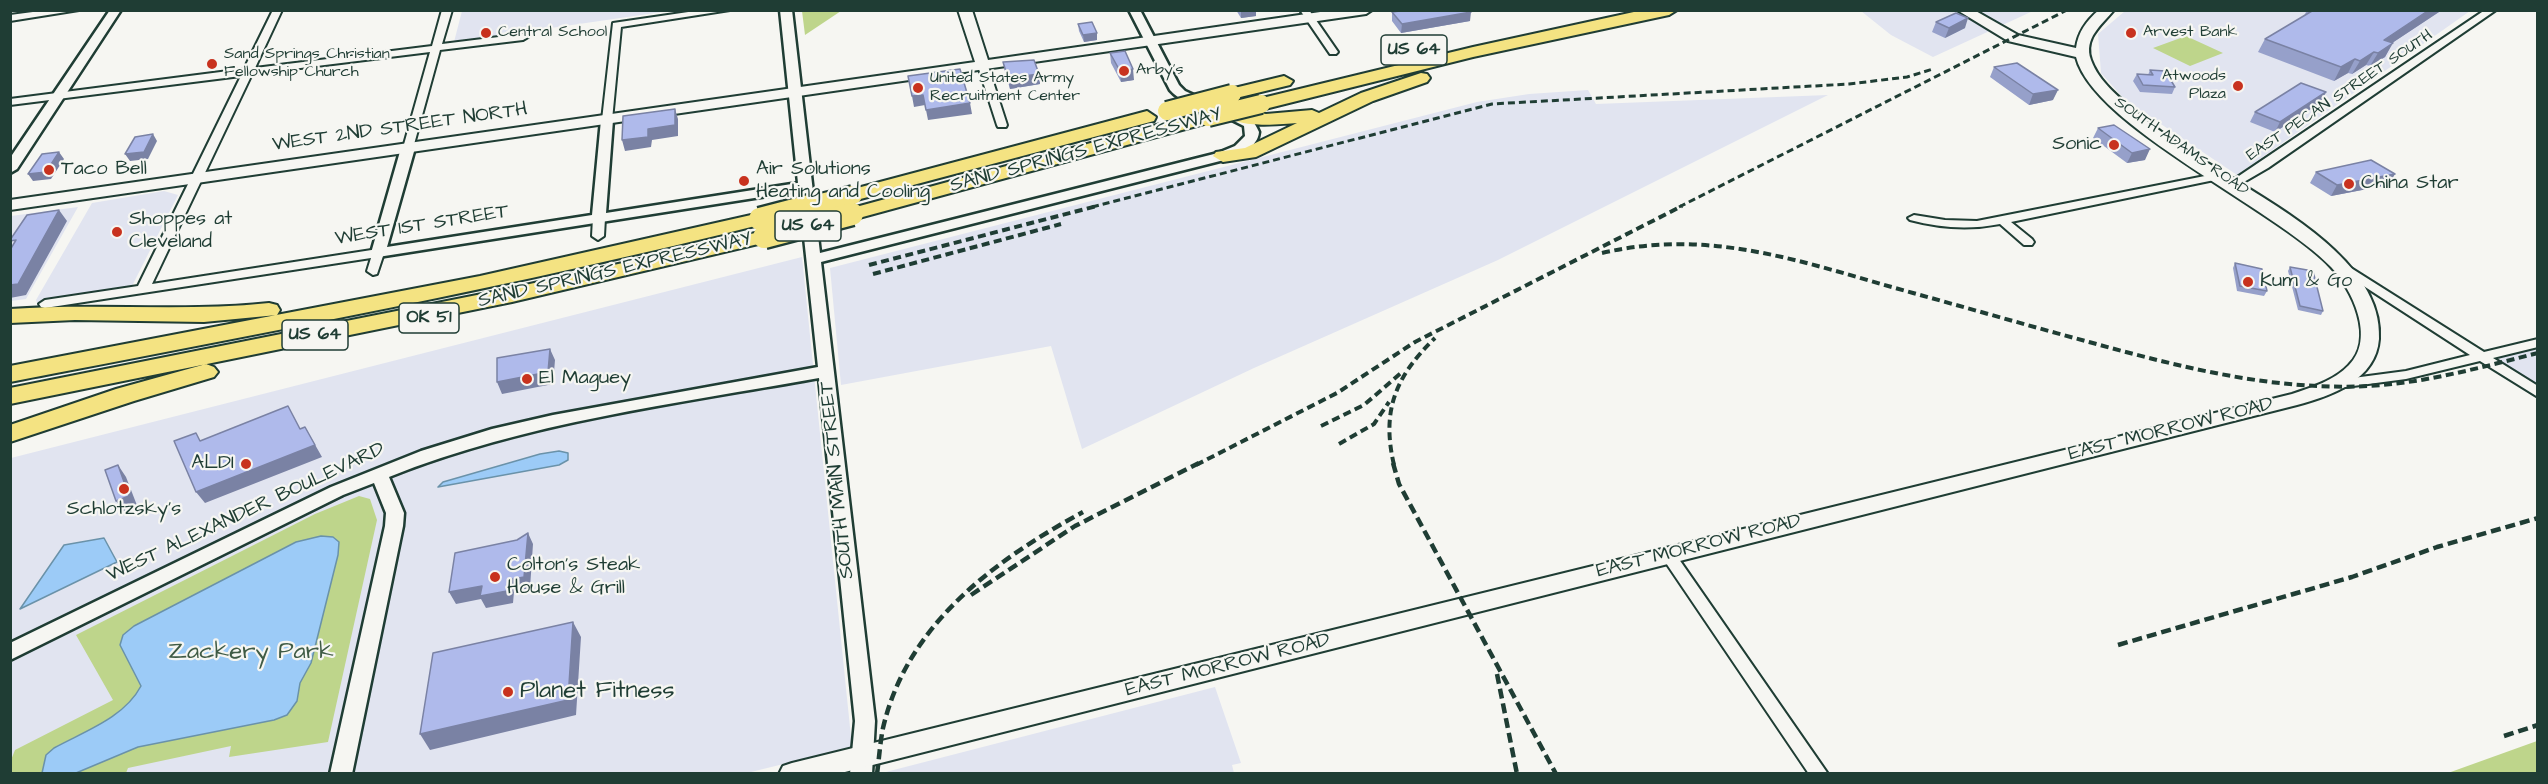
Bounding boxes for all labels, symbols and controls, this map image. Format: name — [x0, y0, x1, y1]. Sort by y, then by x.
place label: Central School — [498, 23, 607, 43]
place label: Arvest Bank — [2143, 23, 2237, 43]
marker: Central School — [479, 26, 493, 40]
marker: Arvest Bank — [2124, 26, 2138, 40]
street label: EAST PECAN STREET SOUTH — [2243, 26, 2437, 166]
road number: US 64 — [1381, 35, 1447, 65]
place label: Sand Springs Christian Fellowship Church — [224, 45, 390, 83]
marker: Sand Springs Christian Fellowship Church — [205, 57, 219, 71]
place label: Arby's — [1136, 61, 1183, 81]
marker: Arby's — [1117, 64, 1131, 78]
place label: Atwoods Plaza — [2162, 67, 2226, 105]
place label: United States Army Recruitment Center — [930, 69, 1080, 107]
marker: Atwoods Plaza — [2231, 79, 2245, 93]
marker: United States Army Recruitment Center — [911, 81, 925, 95]
street label: SOUTH ADAMS ROAD — [2110, 93, 2252, 201]
street label: WEST 2ND STREET NORTH — [271, 98, 529, 158]
street label: SAND SPRINGS EXPRESSWAY — [948, 103, 1224, 199]
place label: Sonic — [2052, 133, 2102, 157]
marker: Sonic — [2107, 138, 2121, 152]
place label: Taco Bell — [61, 158, 147, 182]
place label: Air Solutions Heating and Cooling — [756, 158, 930, 205]
marker: Taco Bell — [42, 163, 56, 177]
place label: China Star — [2361, 172, 2458, 196]
marker: Air Solutions Heating and Cooling — [737, 174, 751, 188]
marker: China Star — [2342, 177, 2356, 191]
street label: WEST 1ST STREET — [333, 200, 511, 252]
place label: Shoppes at Cleveland — [129, 208, 232, 255]
road number: US 64 — [775, 211, 841, 241]
marker: Shoppes at Cleveland — [110, 225, 124, 239]
street label: SAND SPRINGS EXPRESSWAY — [476, 228, 754, 314]
place label: Kum & Go — [2260, 270, 2352, 294]
marker: Kum & Go — [2241, 275, 2255, 289]
road number: OK 51 — [399, 303, 459, 333]
road number: US 64 — [282, 320, 348, 350]
place label: El Maguey — [539, 367, 631, 391]
marker: El Maguey — [520, 372, 534, 386]
street label: SOUTH MAIN STREET — [816, 380, 860, 580]
street label: EAST MORROW ROAD — [2066, 393, 2276, 467]
street label: WEST ALEXANDER BOULEVARD — [103, 438, 389, 588]
place label: ALDI — [191, 452, 234, 476]
marker: ALDI — [239, 457, 253, 471]
marker: Schlotzsky's — [117, 482, 131, 496]
place label: Schlotzsky's — [67, 498, 181, 522]
street label: EAST MORROW ROAD — [1594, 510, 1804, 584]
place label: Colton's Steak House & Grill — [507, 554, 640, 601]
marker: Colton's Steak House & Grill — [488, 570, 502, 584]
street label: EAST MORROW ROAD — [1123, 629, 1333, 703]
park label: Zackery Park — [168, 639, 334, 667]
place label: Planet Fitness — [520, 678, 675, 706]
marker: Planet Fitness — [501, 685, 515, 699]

